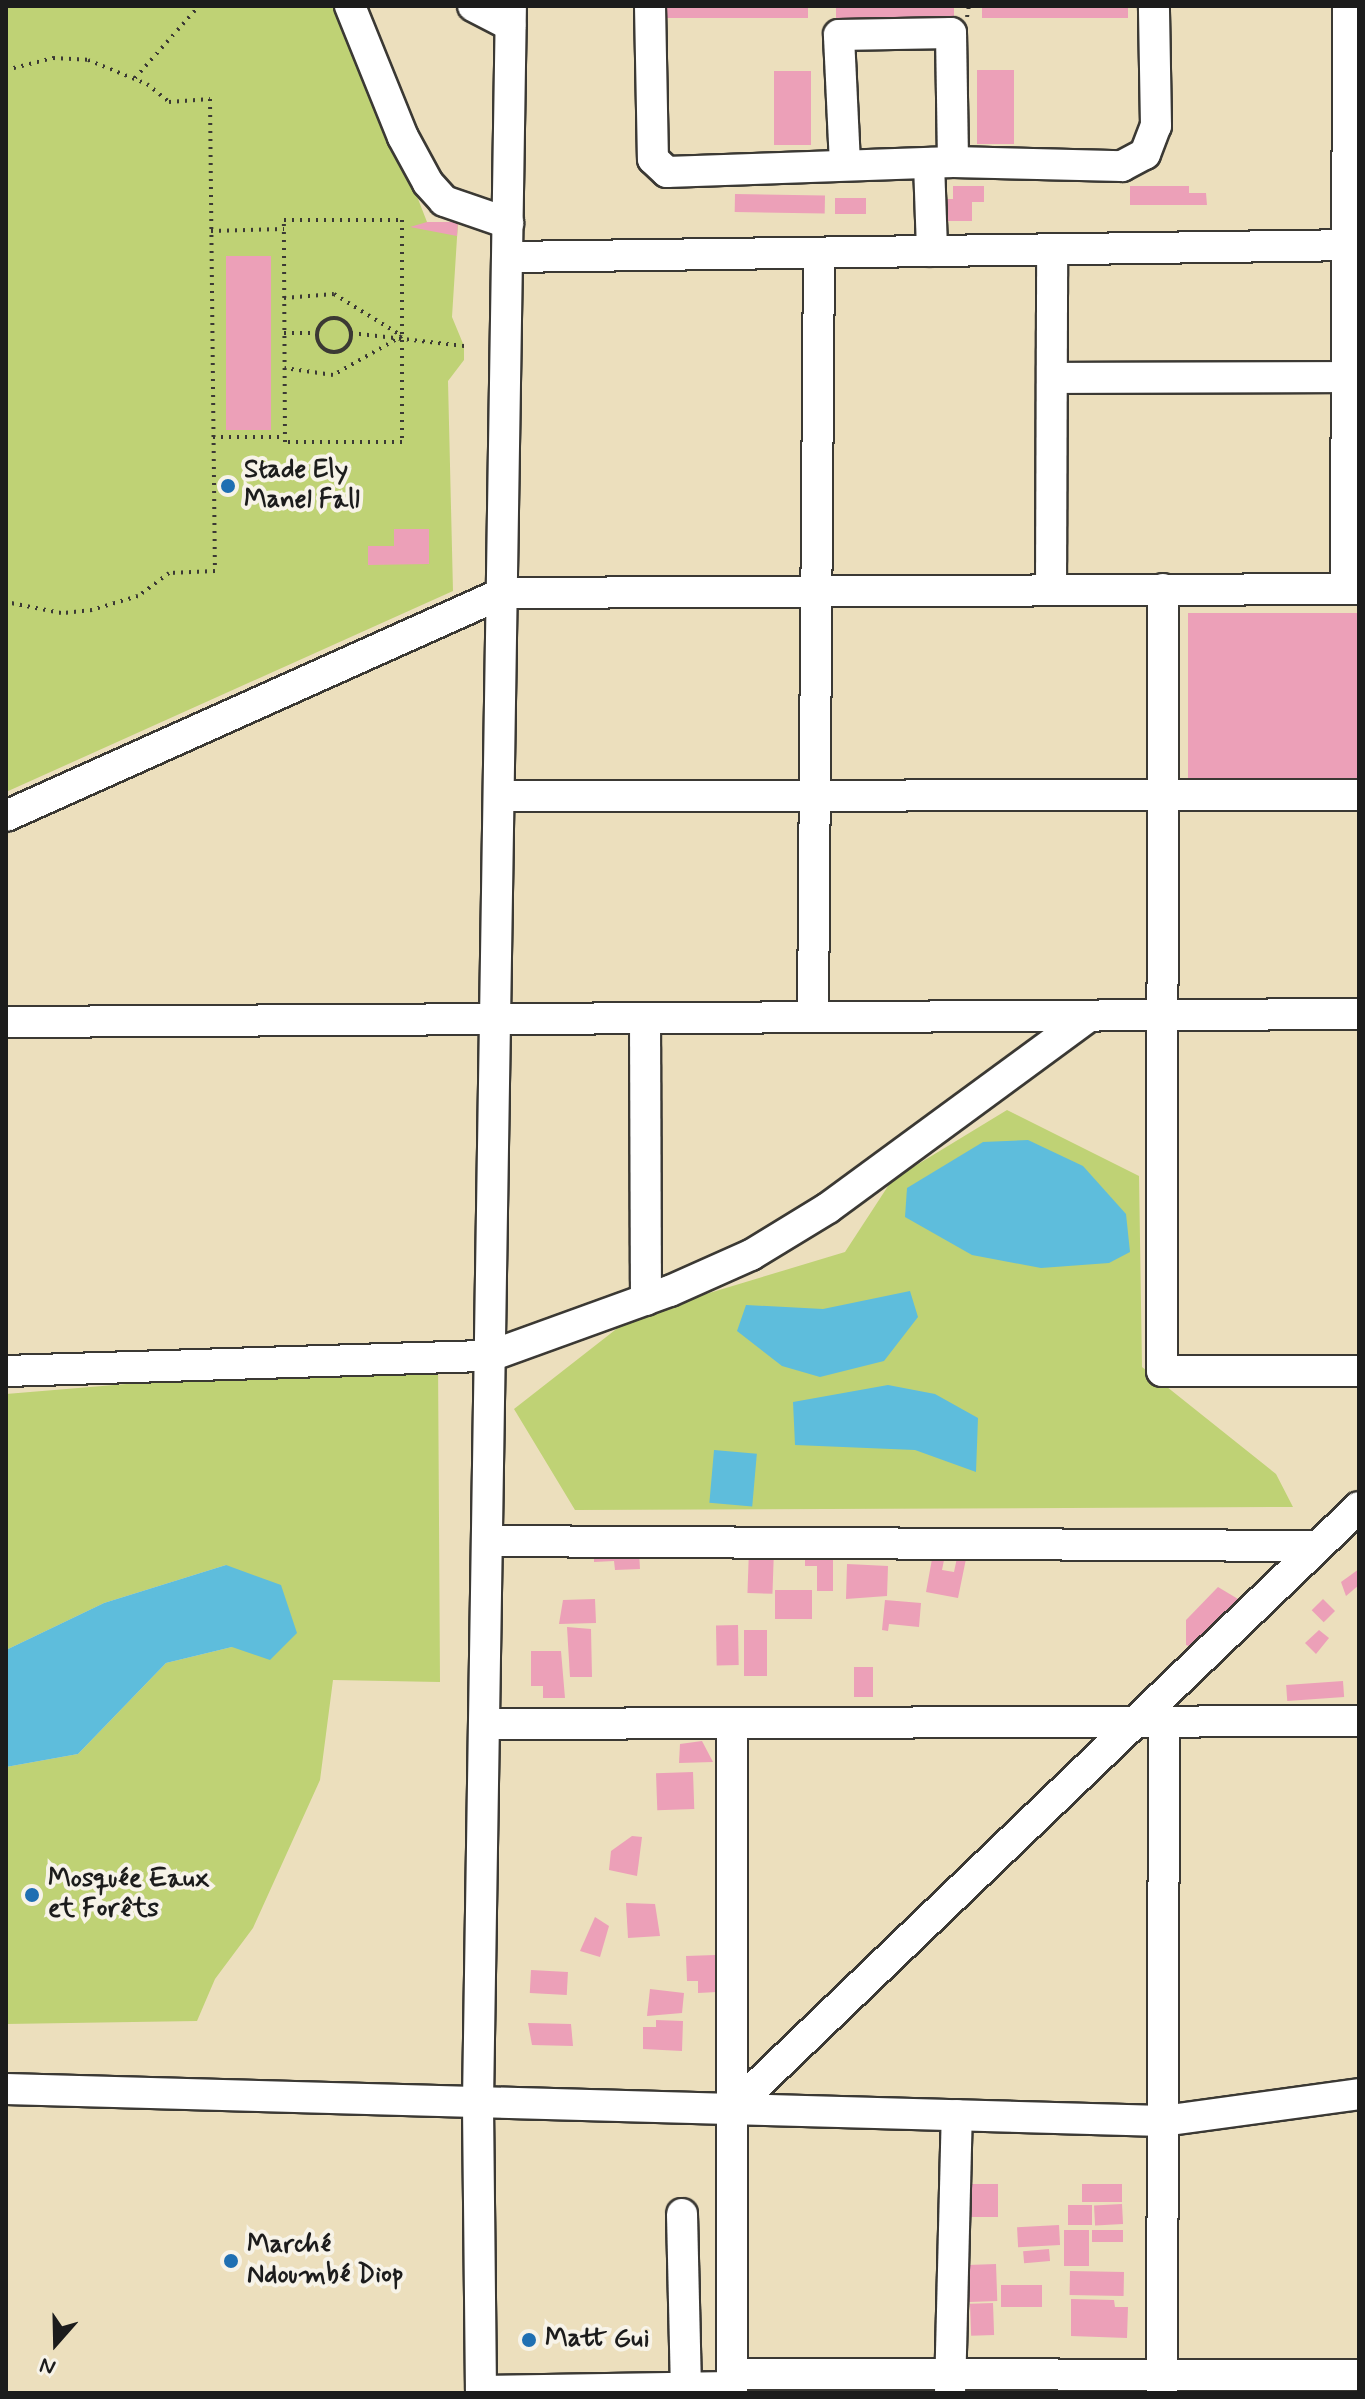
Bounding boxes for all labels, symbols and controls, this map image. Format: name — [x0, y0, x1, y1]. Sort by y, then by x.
place label: Stade Ely Manel Fall — [244, 455, 356, 516]
marker: Stade Ely Manel Fall — [219, 477, 237, 495]
place label: Mosquée Eaux et Forêts — [48, 1864, 206, 1926]
marker: Mosquée Eaux et Forêts — [23, 1886, 41, 1904]
place label: Marché Ndoumbé Diop — [247, 2230, 403, 2292]
marker: Marché Ndoumbé Diop — [222, 2252, 240, 2270]
north arrow — [16, 2303, 96, 2383]
place label: Matt Gui — [545, 2324, 650, 2356]
marker: Matt Gui — [520, 2331, 538, 2349]
text: N — [36, 2350, 59, 2381]

